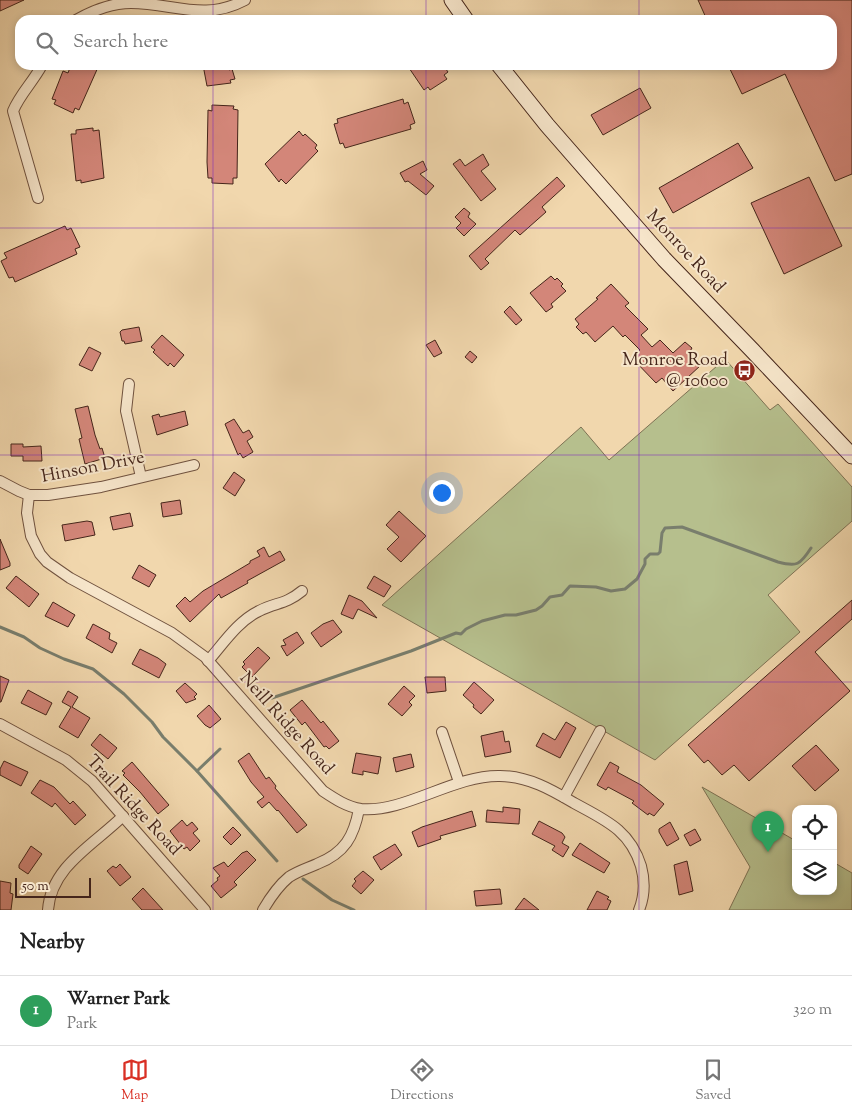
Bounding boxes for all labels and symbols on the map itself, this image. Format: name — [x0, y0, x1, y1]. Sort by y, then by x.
street label: Monroe Road — [639, 204, 731, 300]
place label: Monroe Road @ 10600 — [622, 348, 728, 395]
bus stop icon: Monroe Road @ 10600 — [732, 359, 756, 383]
street label: Hinson Drive — [39, 445, 147, 491]
your location — [429, 480, 455, 506]
street label: Neill Ridge Road — [233, 667, 339, 781]
street label: Trail Ridge Road — [79, 750, 187, 862]
pin: 1 — [752, 811, 784, 852]
scale bar — [15, 875, 91, 898]

